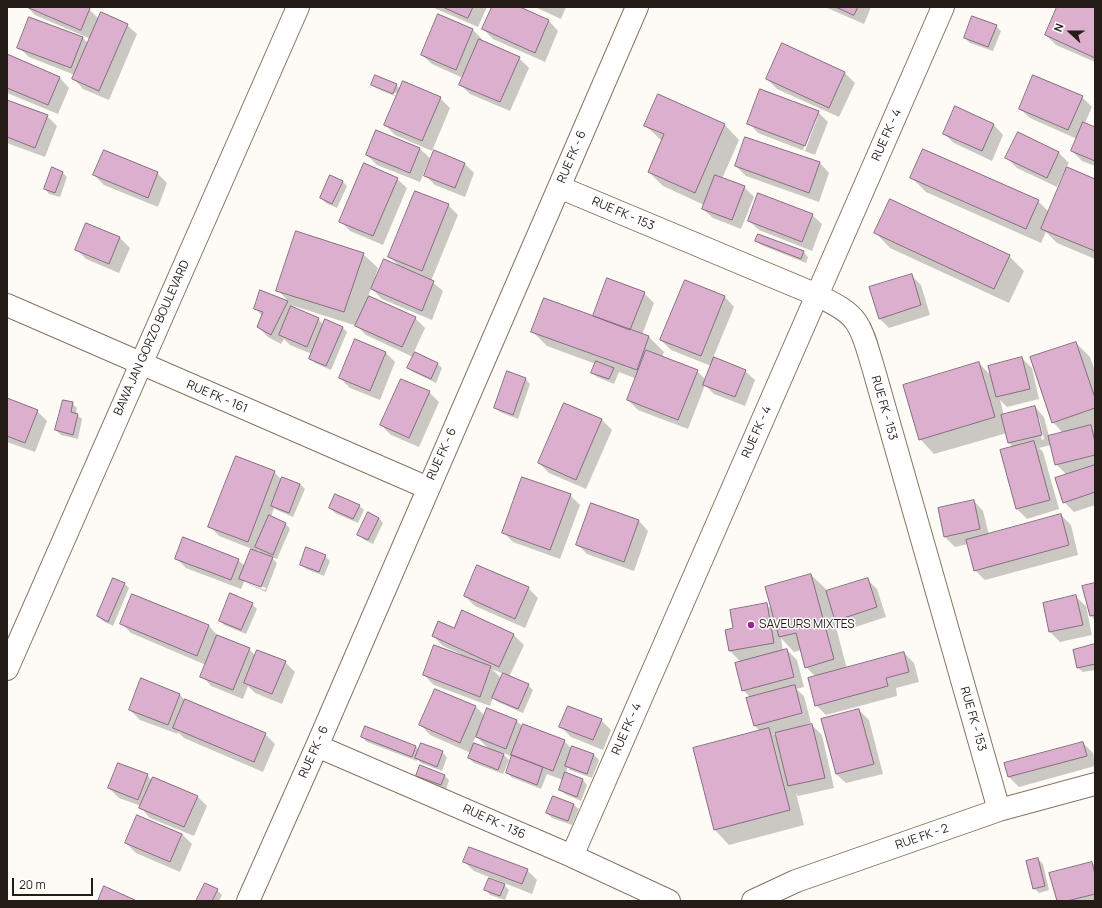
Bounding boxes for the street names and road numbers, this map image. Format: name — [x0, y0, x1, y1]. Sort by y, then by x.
street label: RUE FK - 4 — [869, 107, 905, 163]
street label: RUE FK - 6 — [554, 129, 590, 185]
street label: RUE FK - 153 — [590, 194, 656, 234]
street label: BAWA JAN GORZO BOULEVARD — [111, 258, 193, 418]
street label: RUE FK - 153 — [868, 374, 900, 442]
street label: RUE FK - 161 — [184, 378, 250, 416]
street label: RUE FK - 4 — [739, 404, 775, 460]
street label: RUE FK - 6 — [424, 426, 460, 482]
street label: RUE FK - 153 — [957, 685, 989, 753]
street label: RUE FK - 4 — [609, 701, 645, 757]
street label: RUE FK - 6 — [296, 724, 332, 780]
street label: RUE FK - 136 — [460, 802, 528, 842]
street label: RUE FK - 2 — [894, 821, 950, 853]

